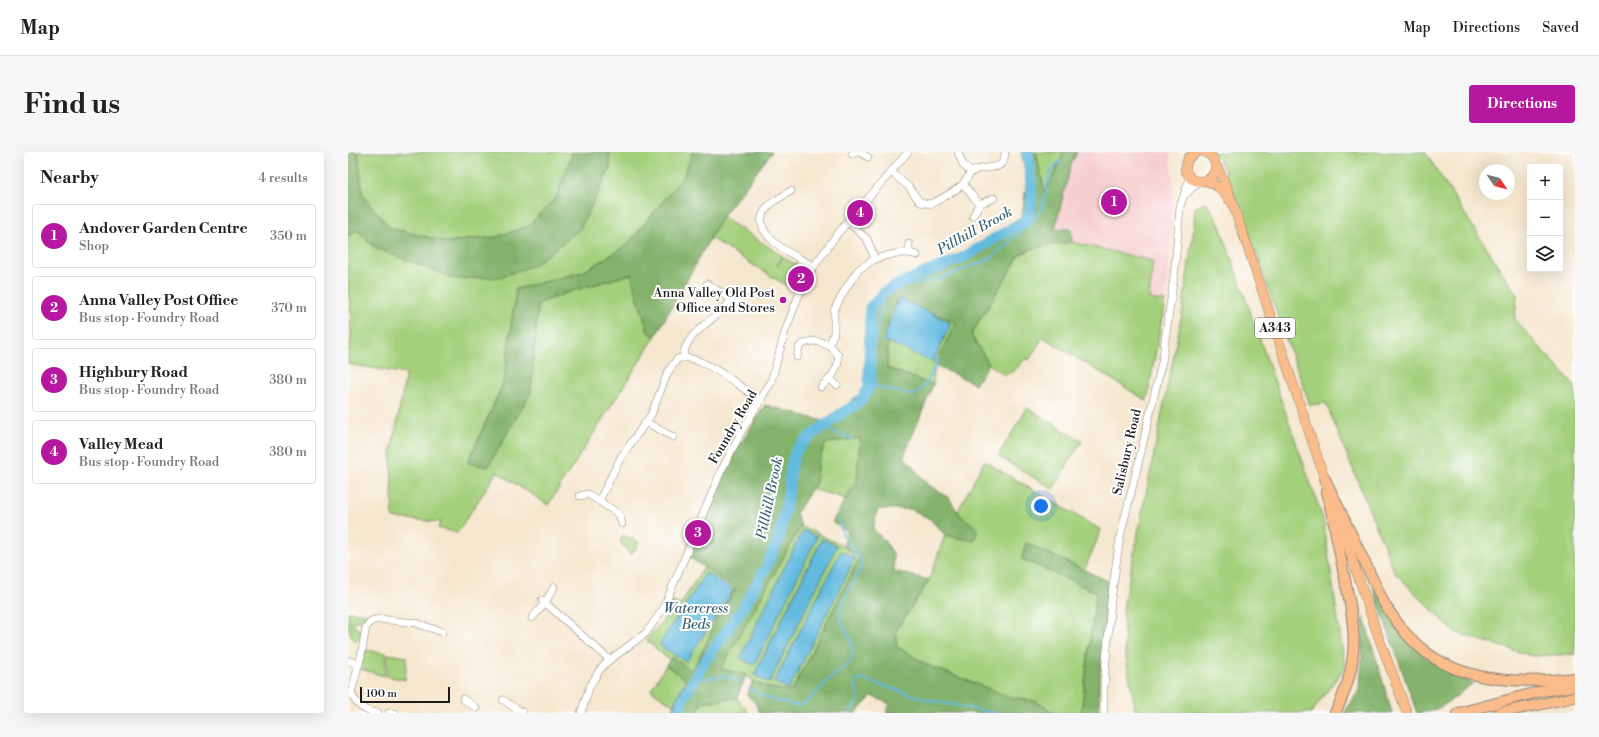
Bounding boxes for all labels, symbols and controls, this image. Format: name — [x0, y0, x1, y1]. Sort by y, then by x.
text: Map — [20, 16, 60, 40]
text: Map — [1403, 19, 1431, 37]
text: Directions — [1453, 19, 1520, 37]
text: Saved — [1542, 19, 1579, 37]
button: Directions — [1469, 85, 1575, 123]
text: Find us — [24, 87, 120, 122]
north arrow — [1479, 164, 1515, 200]
map controls — [1527, 164, 1563, 272]
button: + — [1527, 164, 1563, 200]
text: Nearby — [40, 167, 99, 189]
text: 4 results — [258, 170, 308, 186]
pin: 1 — [1101, 187, 1127, 217]
pin: 4 — [847, 198, 873, 228]
button: − — [1527, 200, 1563, 236]
water label: Pillhill Brook — [933, 203, 1016, 260]
text: Andover Garden Centre — [79, 219, 248, 238]
text: 1 — [51, 228, 57, 244]
text: 350 m — [270, 228, 307, 244]
button: layers — [1527, 236, 1563, 272]
text: Shop — [79, 238, 109, 254]
pin: 2 — [788, 264, 814, 294]
place label: Anna Valley Old Post Office and Stores — [653, 285, 775, 316]
text: Anna Valley Post Office — [79, 291, 238, 310]
marker: Anna Valley Old Post Office and Stores — [778, 295, 788, 305]
text: 2 — [50, 300, 58, 316]
text: 370 m — [271, 300, 307, 316]
text: Bus stop · Foundry Road — [79, 310, 219, 326]
road number: A343 — [1255, 318, 1295, 338]
text: Highbury Road — [79, 363, 188, 382]
text: 3 — [50, 372, 58, 388]
text: 380 m — [269, 372, 307, 388]
text: Bus stop · Foundry Road — [79, 382, 219, 398]
street label: Foundry Road — [705, 387, 761, 467]
street label: Salisbury Road — [1109, 407, 1145, 497]
text: Valley Mead — [79, 435, 163, 454]
text: 4 — [50, 444, 58, 460]
text: 380 m — [269, 444, 307, 460]
text: Bus stop · Foundry Road — [79, 454, 219, 470]
water label: Pillhill Brook — [752, 455, 787, 542]
your location — [1031, 496, 1051, 516]
pin: 3 — [685, 518, 711, 548]
water label: Watercress Beds — [664, 600, 728, 634]
scale bar — [360, 685, 450, 704]
text: 100 m — [366, 687, 397, 701]

